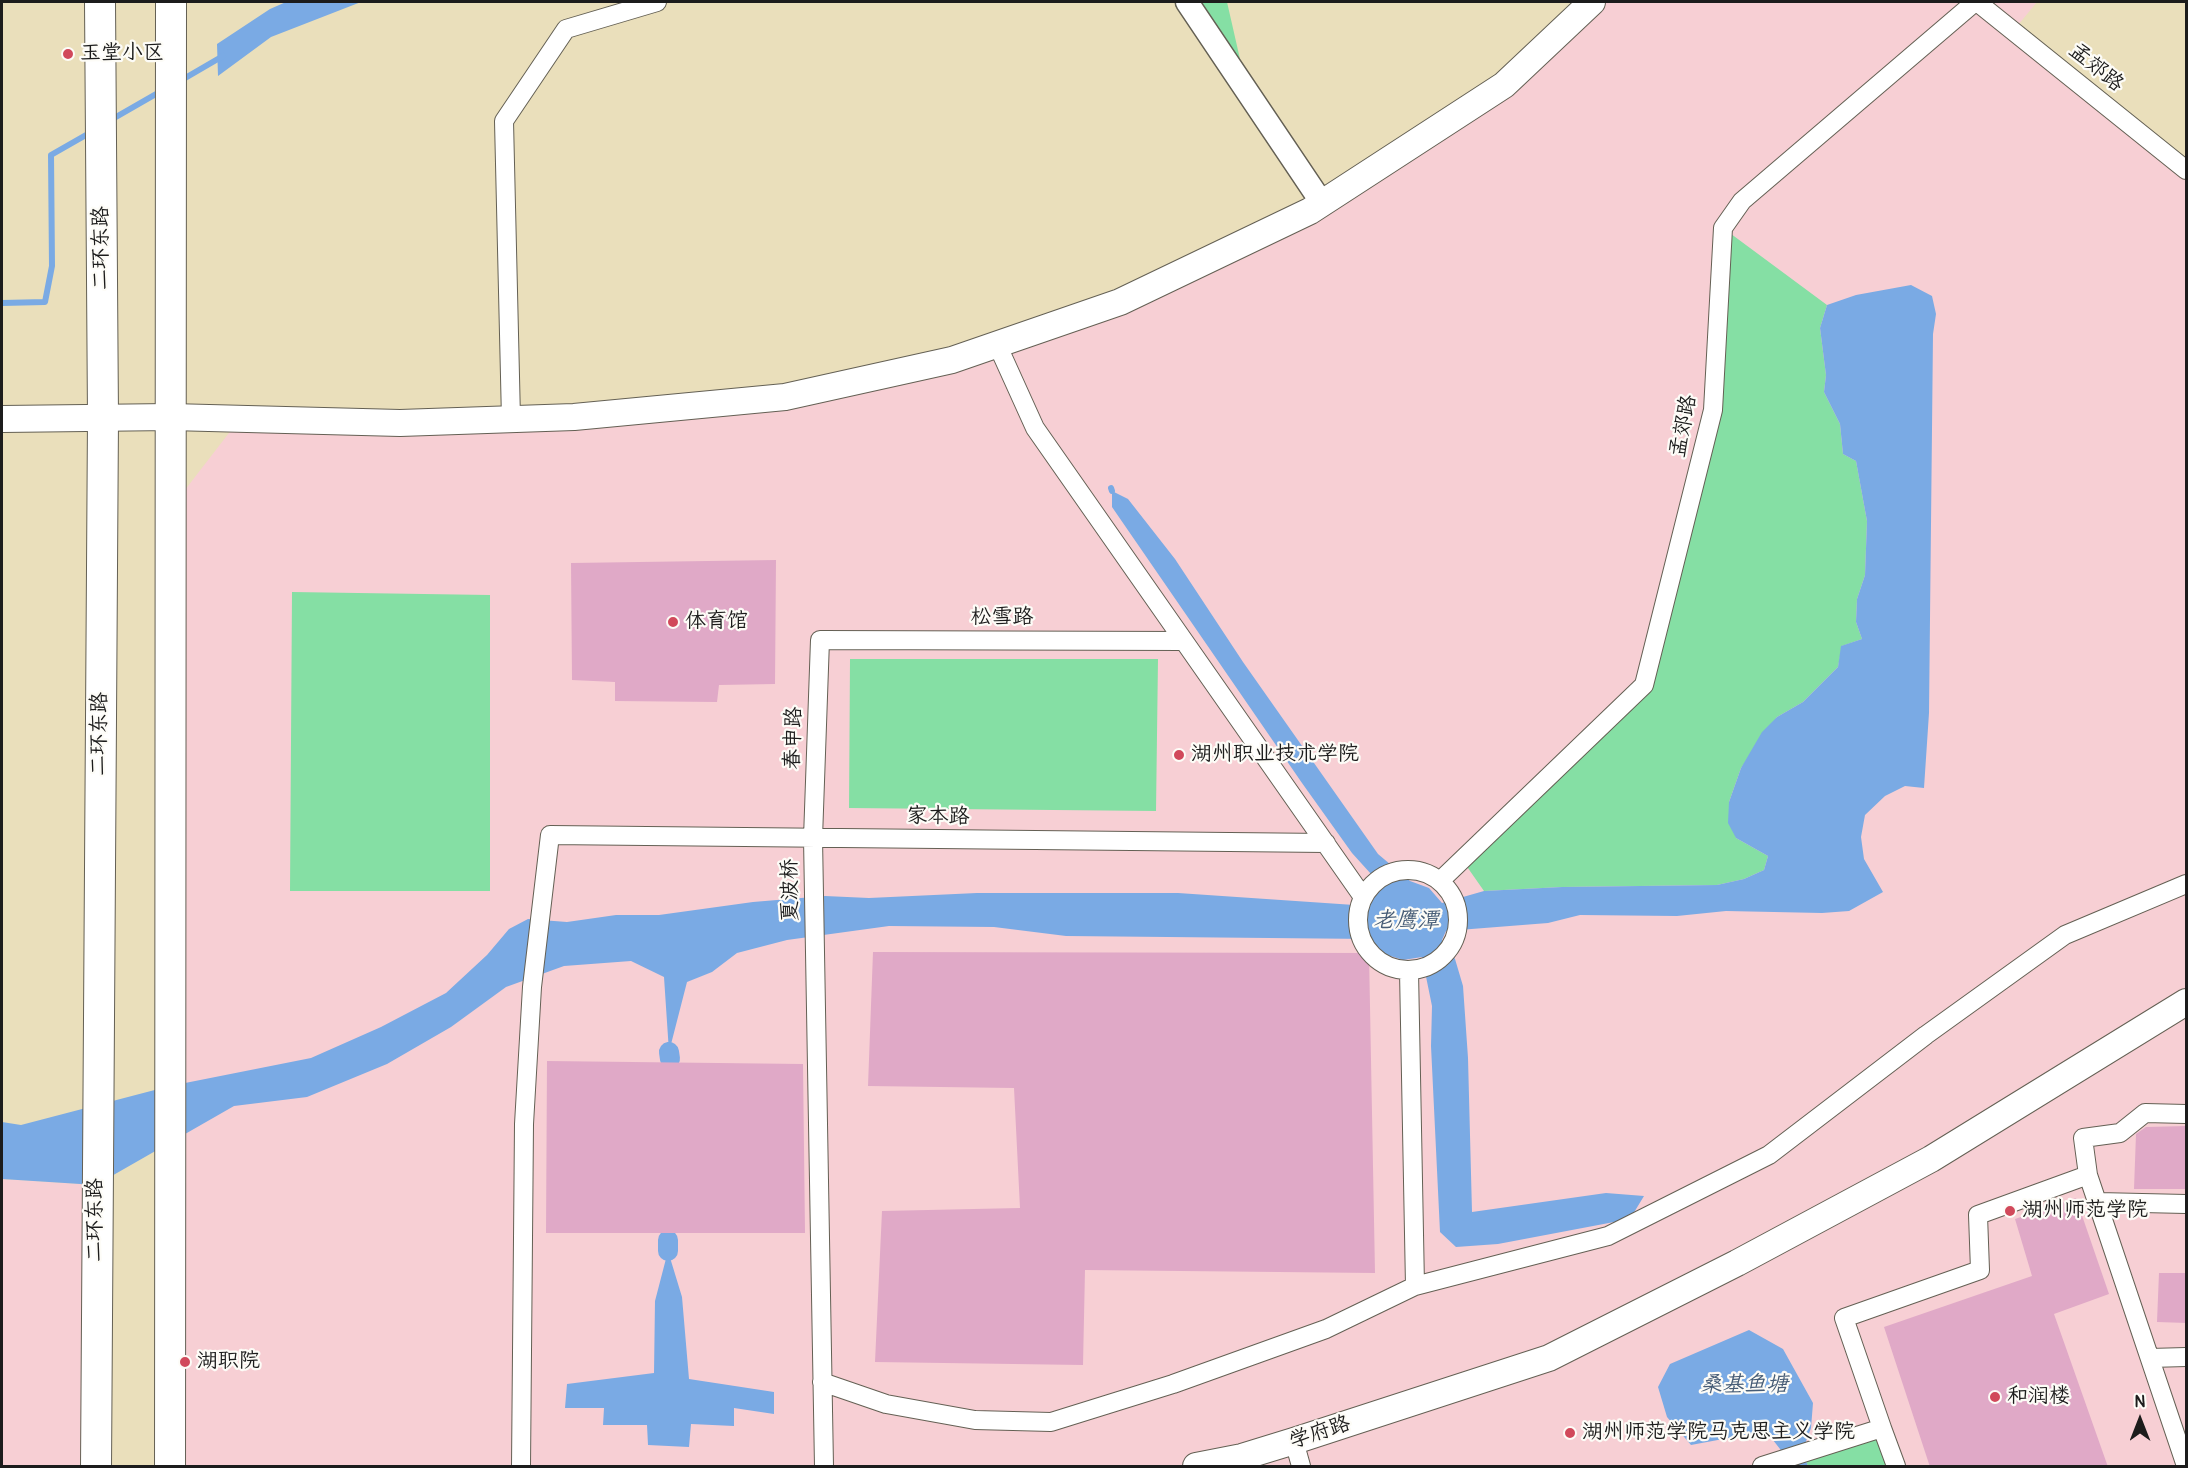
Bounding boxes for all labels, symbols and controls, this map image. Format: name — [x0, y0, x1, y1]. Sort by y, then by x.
street label: 孟郊路 — [2064, 38, 2128, 98]
place label: 玉堂小区 — [80, 41, 164, 67]
marker: 玉堂小区 — [61, 47, 75, 61]
street label: 二环东路 — [89, 206, 115, 290]
street label: 孟郊路 — [1666, 393, 1702, 459]
street label: 松雪路 — [971, 605, 1033, 631]
place label: 体育馆 — [685, 609, 748, 635]
marker: 体育馆 — [666, 615, 680, 629]
street label: 二环东路 — [87, 692, 113, 776]
street label: 春申路 — [780, 706, 808, 770]
place label: 湖州职业技术学院 — [1191, 742, 1359, 768]
marker: 湖州职业技术学院 — [1172, 748, 1186, 762]
street label: 家本路 — [906, 804, 970, 830]
street label: 夏波桥 — [778, 858, 804, 922]
water label: 老鹰潭 — [1373, 908, 1439, 934]
street label: 二环东路 — [83, 1178, 109, 1262]
place label: 湖州师范学院 — [2022, 1198, 2148, 1224]
marker: 湖州师范学院 — [2003, 1204, 2017, 1218]
place label: 湖职院 — [197, 1349, 260, 1375]
marker: 湖职院 — [178, 1355, 192, 1369]
water label: 桑基鱼塘 — [1700, 1372, 1788, 1398]
place label: 和润楼 — [2007, 1384, 2070, 1410]
marker: 和润楼 — [1988, 1390, 2002, 1404]
north arrow — [2110, 1390, 2170, 1450]
text: N — [2135, 1392, 2145, 1412]
street label: 学府路 — [1286, 1411, 1354, 1455]
place label: 湖州师范学院马克思主义学院 — [1582, 1420, 1855, 1446]
marker: 湖州师范学院马克思主义学院 — [1563, 1426, 1577, 1440]

